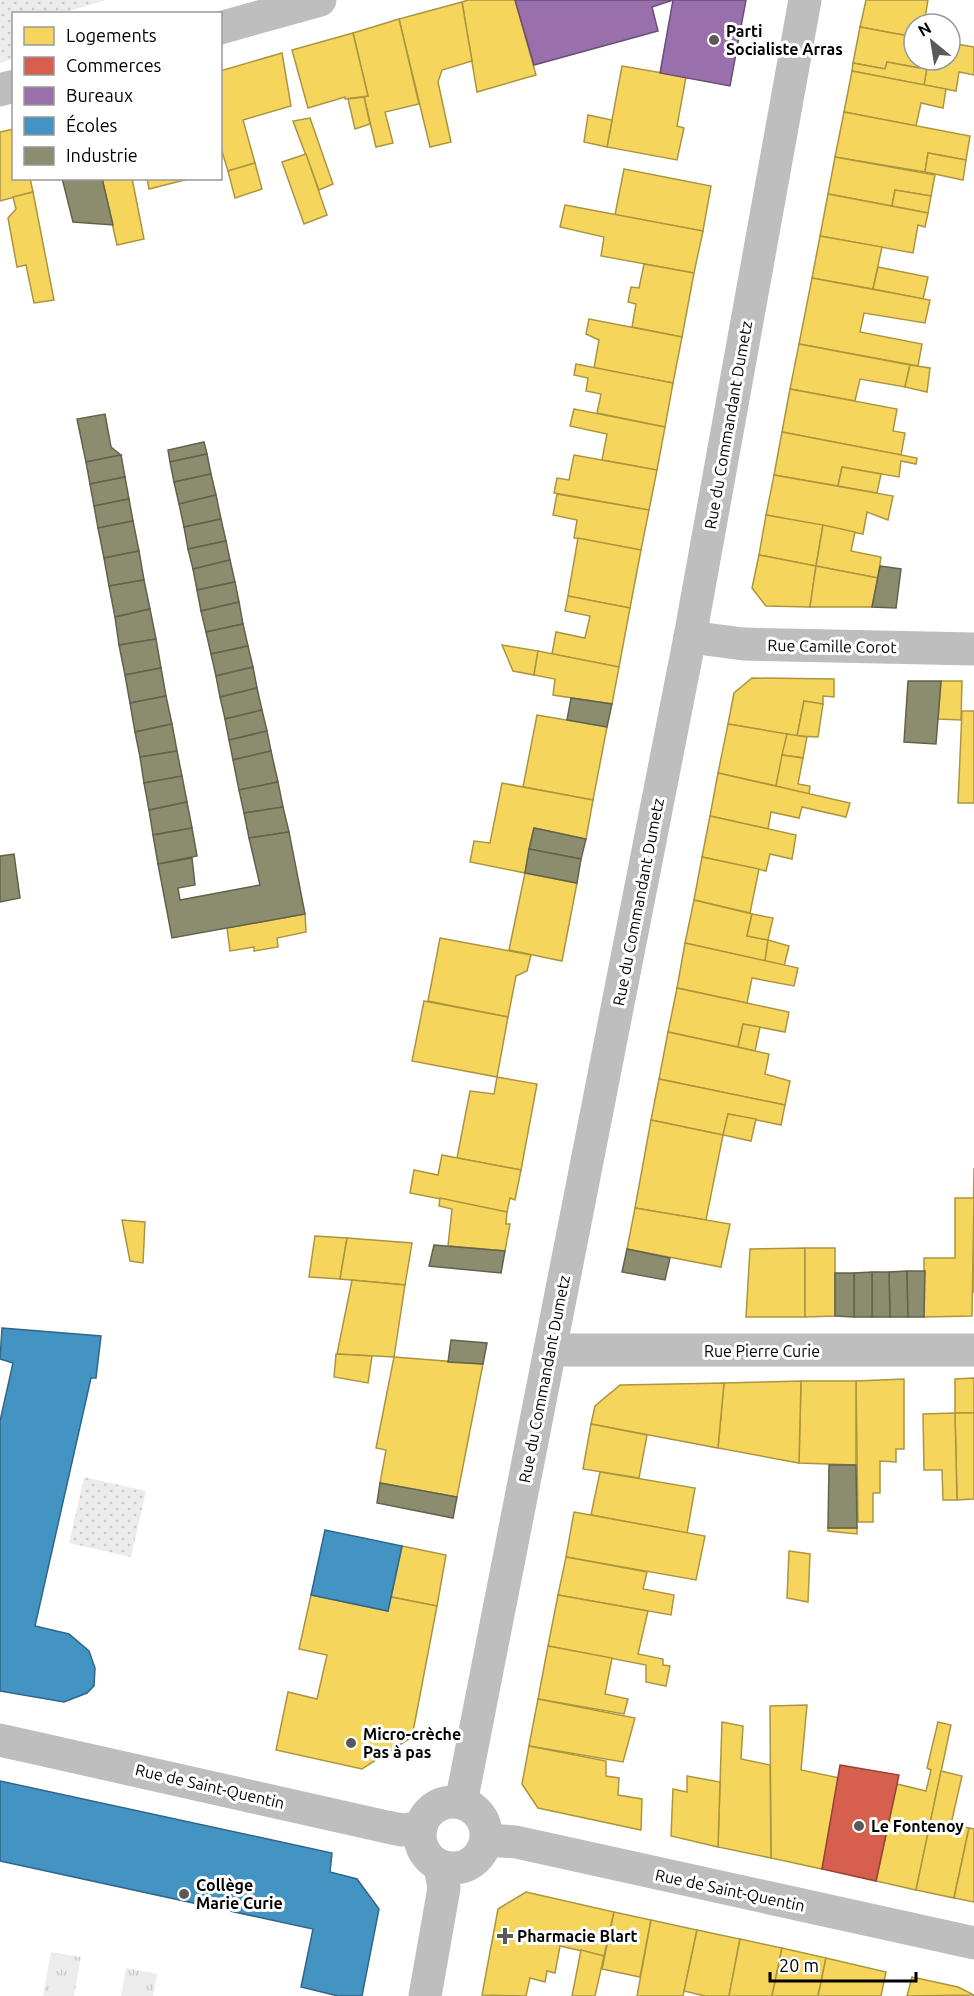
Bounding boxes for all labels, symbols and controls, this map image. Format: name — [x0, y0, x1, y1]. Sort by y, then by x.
legend — [12, 12, 222, 180]
north arrow — [902, 12, 962, 72]
text: N — [915, 18, 934, 40]
place label: Parti Socialiste Arras — [726, 22, 843, 58]
text: Logements — [66, 25, 157, 45]
marker: Parti Socialiste Arras — [707, 33, 721, 47]
text: Commerces — [66, 55, 162, 75]
text: Bureaux — [66, 85, 133, 105]
text: Écoles — [66, 114, 118, 135]
text: Industrie — [66, 145, 138, 165]
street label: Rue du Commandant Dumetz — [701, 319, 755, 531]
street label: Rue Camille Corot — [767, 636, 897, 656]
street label: Rue du Commandant Dumetz — [609, 797, 667, 1007]
street label: Rue du Commandant Dumetz — [515, 1274, 573, 1484]
street label: Rue Pierre Curie — [704, 1342, 820, 1360]
place label: Micro-crèche Pas à pas — [363, 1725, 461, 1761]
marker: Micro-crèche Pas à pas — [344, 1736, 358, 1750]
street label: Rue de Saint-Quentin — [134, 1760, 286, 1812]
place label: Le Fontenoy — [871, 1817, 964, 1835]
marker: Le Fontenoy — [852, 1819, 866, 1833]
street label: Rue de Saint-Quentin — [654, 1865, 806, 1915]
place label: Collège Marie Curie — [196, 1876, 283, 1912]
marker: Collège Marie Curie — [177, 1887, 191, 1901]
place label: Pharmacie Blart — [517, 1927, 637, 1945]
marker: Pharmacie Blart — [498, 1929, 512, 1943]
scale bar — [770, 1945, 916, 1983]
text: 20 m — [779, 1955, 819, 1975]

